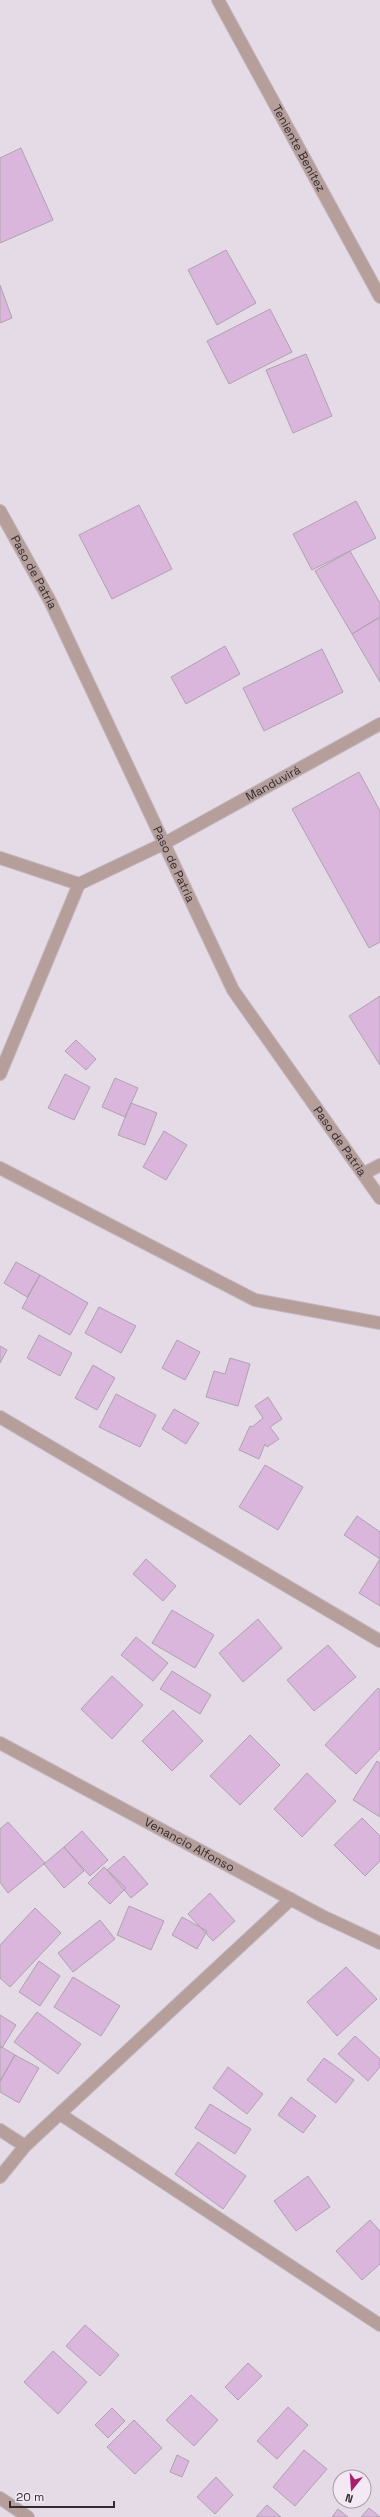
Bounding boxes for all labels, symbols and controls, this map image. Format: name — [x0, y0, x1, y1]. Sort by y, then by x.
street label: Teniente Benítez — [269, 102, 329, 195]
street label: Paso de Patria — [7, 532, 61, 612]
street label: Manduvirá — [243, 761, 303, 805]
street label: Paso de Patria — [149, 824, 199, 905]
street label: Paso de Patria — [310, 1103, 370, 1179]
street label: Venancio Alfonso — [141, 1814, 237, 1876]
north arrow — [332, 2469, 372, 2509]
scale bar — [10, 2483, 114, 2509]
text: 20 m — [16, 2489, 44, 2505]
text: N — [344, 2491, 355, 2506]

